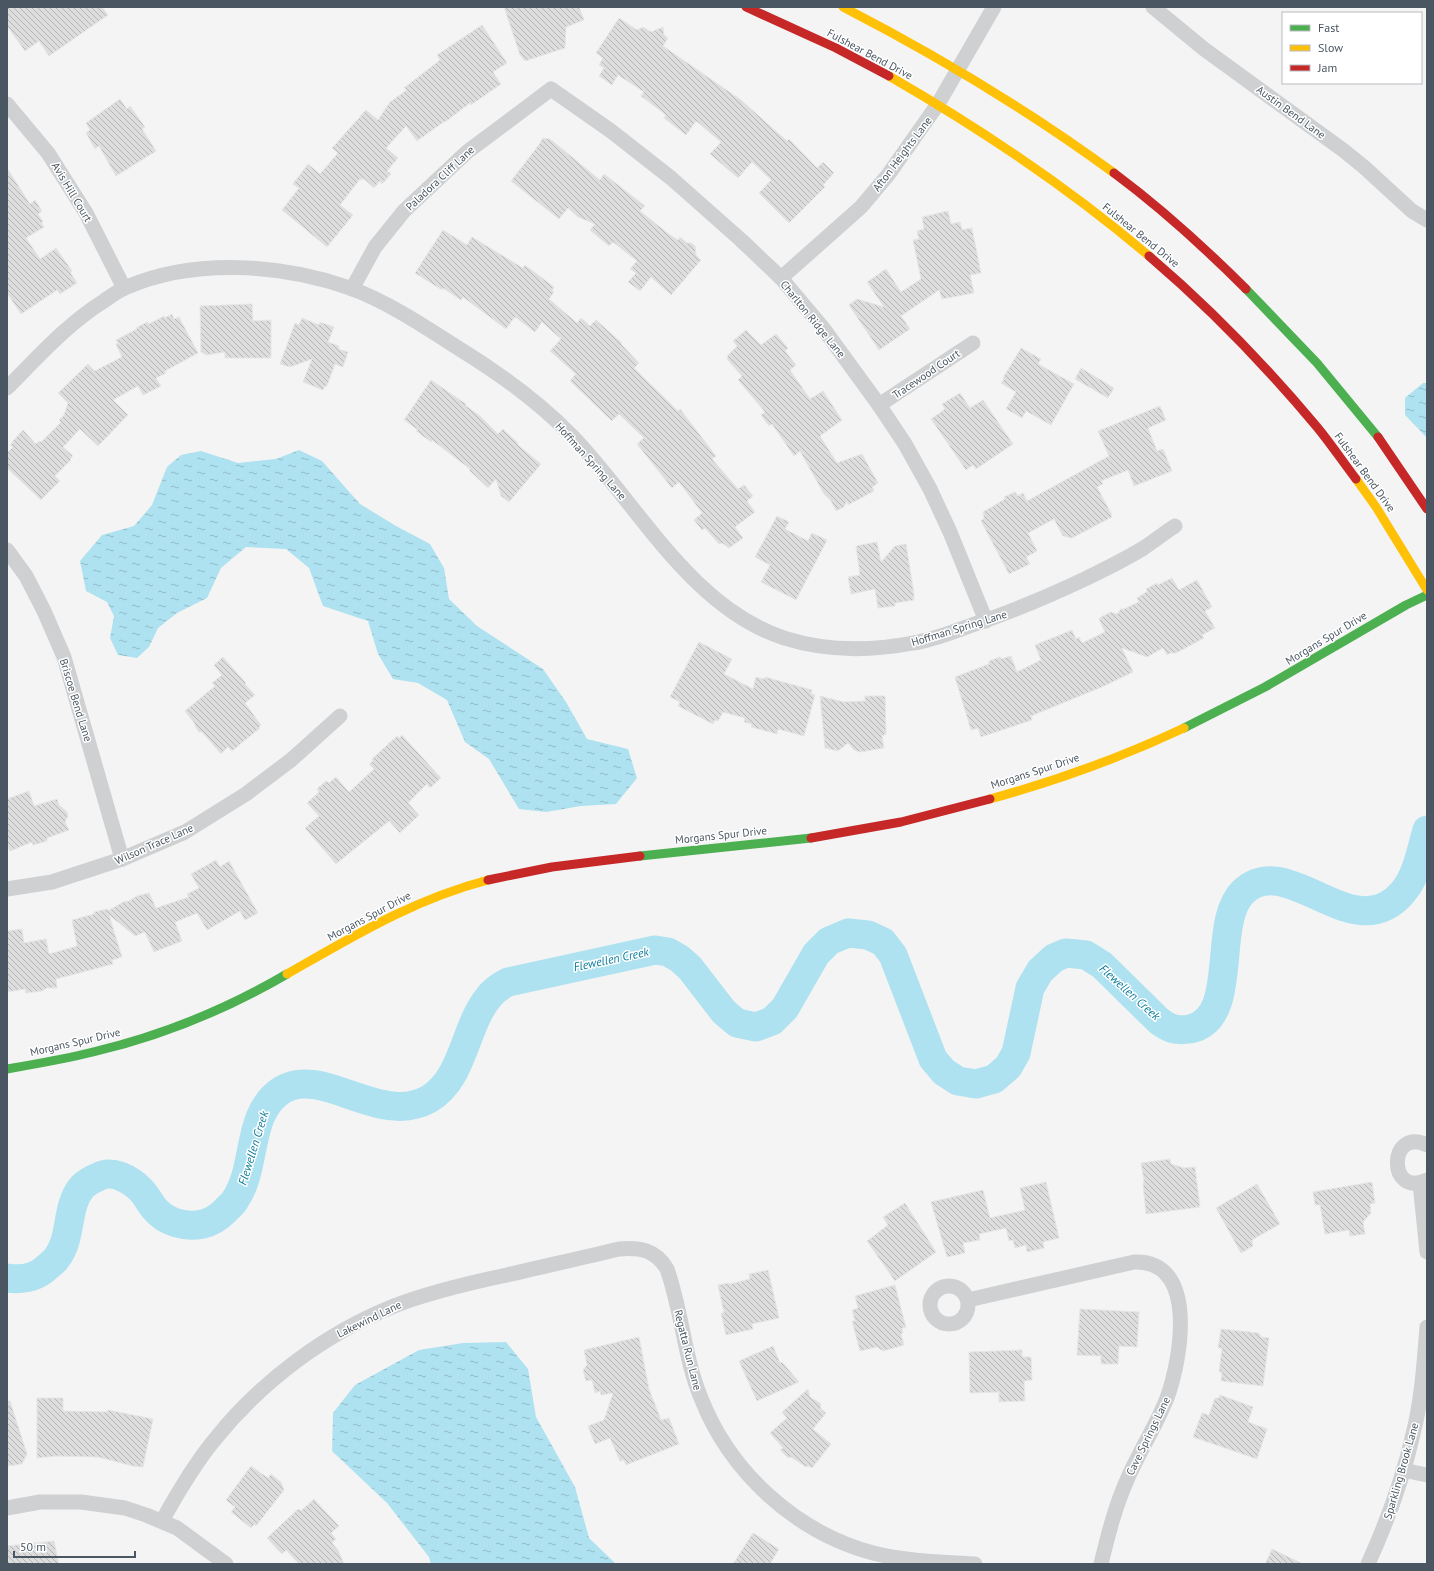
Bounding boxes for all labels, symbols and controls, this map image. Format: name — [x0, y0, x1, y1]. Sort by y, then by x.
legend — [1282, 12, 1422, 84]
text: Fast — [1318, 20, 1339, 35]
street label: Fulshear Bend Drive — [825, 26, 915, 83]
text: Slow — [1318, 40, 1343, 55]
text: Jam — [1317, 60, 1337, 75]
street label: Austin Bend Lane — [1254, 82, 1329, 142]
street label: Afton Heights Lane — [869, 114, 935, 194]
street label: Paladora Cliff Lane — [403, 142, 478, 213]
street label: Avis Hill Court — [49, 160, 95, 225]
street label: Fulshear Bend Drive — [1100, 200, 1183, 271]
street label: Charlton Ridge Lane — [777, 277, 849, 361]
street label: Tracewood Court — [890, 346, 963, 402]
street label: Hoffman Spring Lane — [553, 419, 630, 503]
street label: Fulshear Bend Drive — [1331, 430, 1399, 515]
street label: Hoffman Spring Lane — [909, 607, 1009, 649]
street label: Morgans Spur Drive — [1283, 608, 1370, 668]
street label: Briscoe Bend Lane — [57, 657, 95, 744]
street label: Morgans Spur Drive — [989, 750, 1081, 792]
street label: Wilson Trace Lane — [113, 820, 196, 868]
street label: Morgans Spur Drive — [674, 823, 768, 847]
street label: Morgans Spur Drive — [325, 888, 413, 944]
water label: Flewellen Creek — [572, 944, 651, 974]
water label: Flewellen Creek — [1097, 961, 1164, 1024]
street label: Morgans Spur Drive — [28, 1025, 122, 1059]
water label: Flewellen Creek — [235, 1109, 272, 1187]
street label: Lakewind Lane — [334, 1297, 404, 1341]
street label: Regatta Run Lane — [671, 1308, 705, 1392]
street label: Cave Springs Lane — [1123, 1394, 1173, 1478]
street label: Sparkling Brook Lane — [1381, 1421, 1422, 1521]
scale bar — [14, 1533, 135, 1559]
text: 50 m — [20, 1539, 46, 1554]

